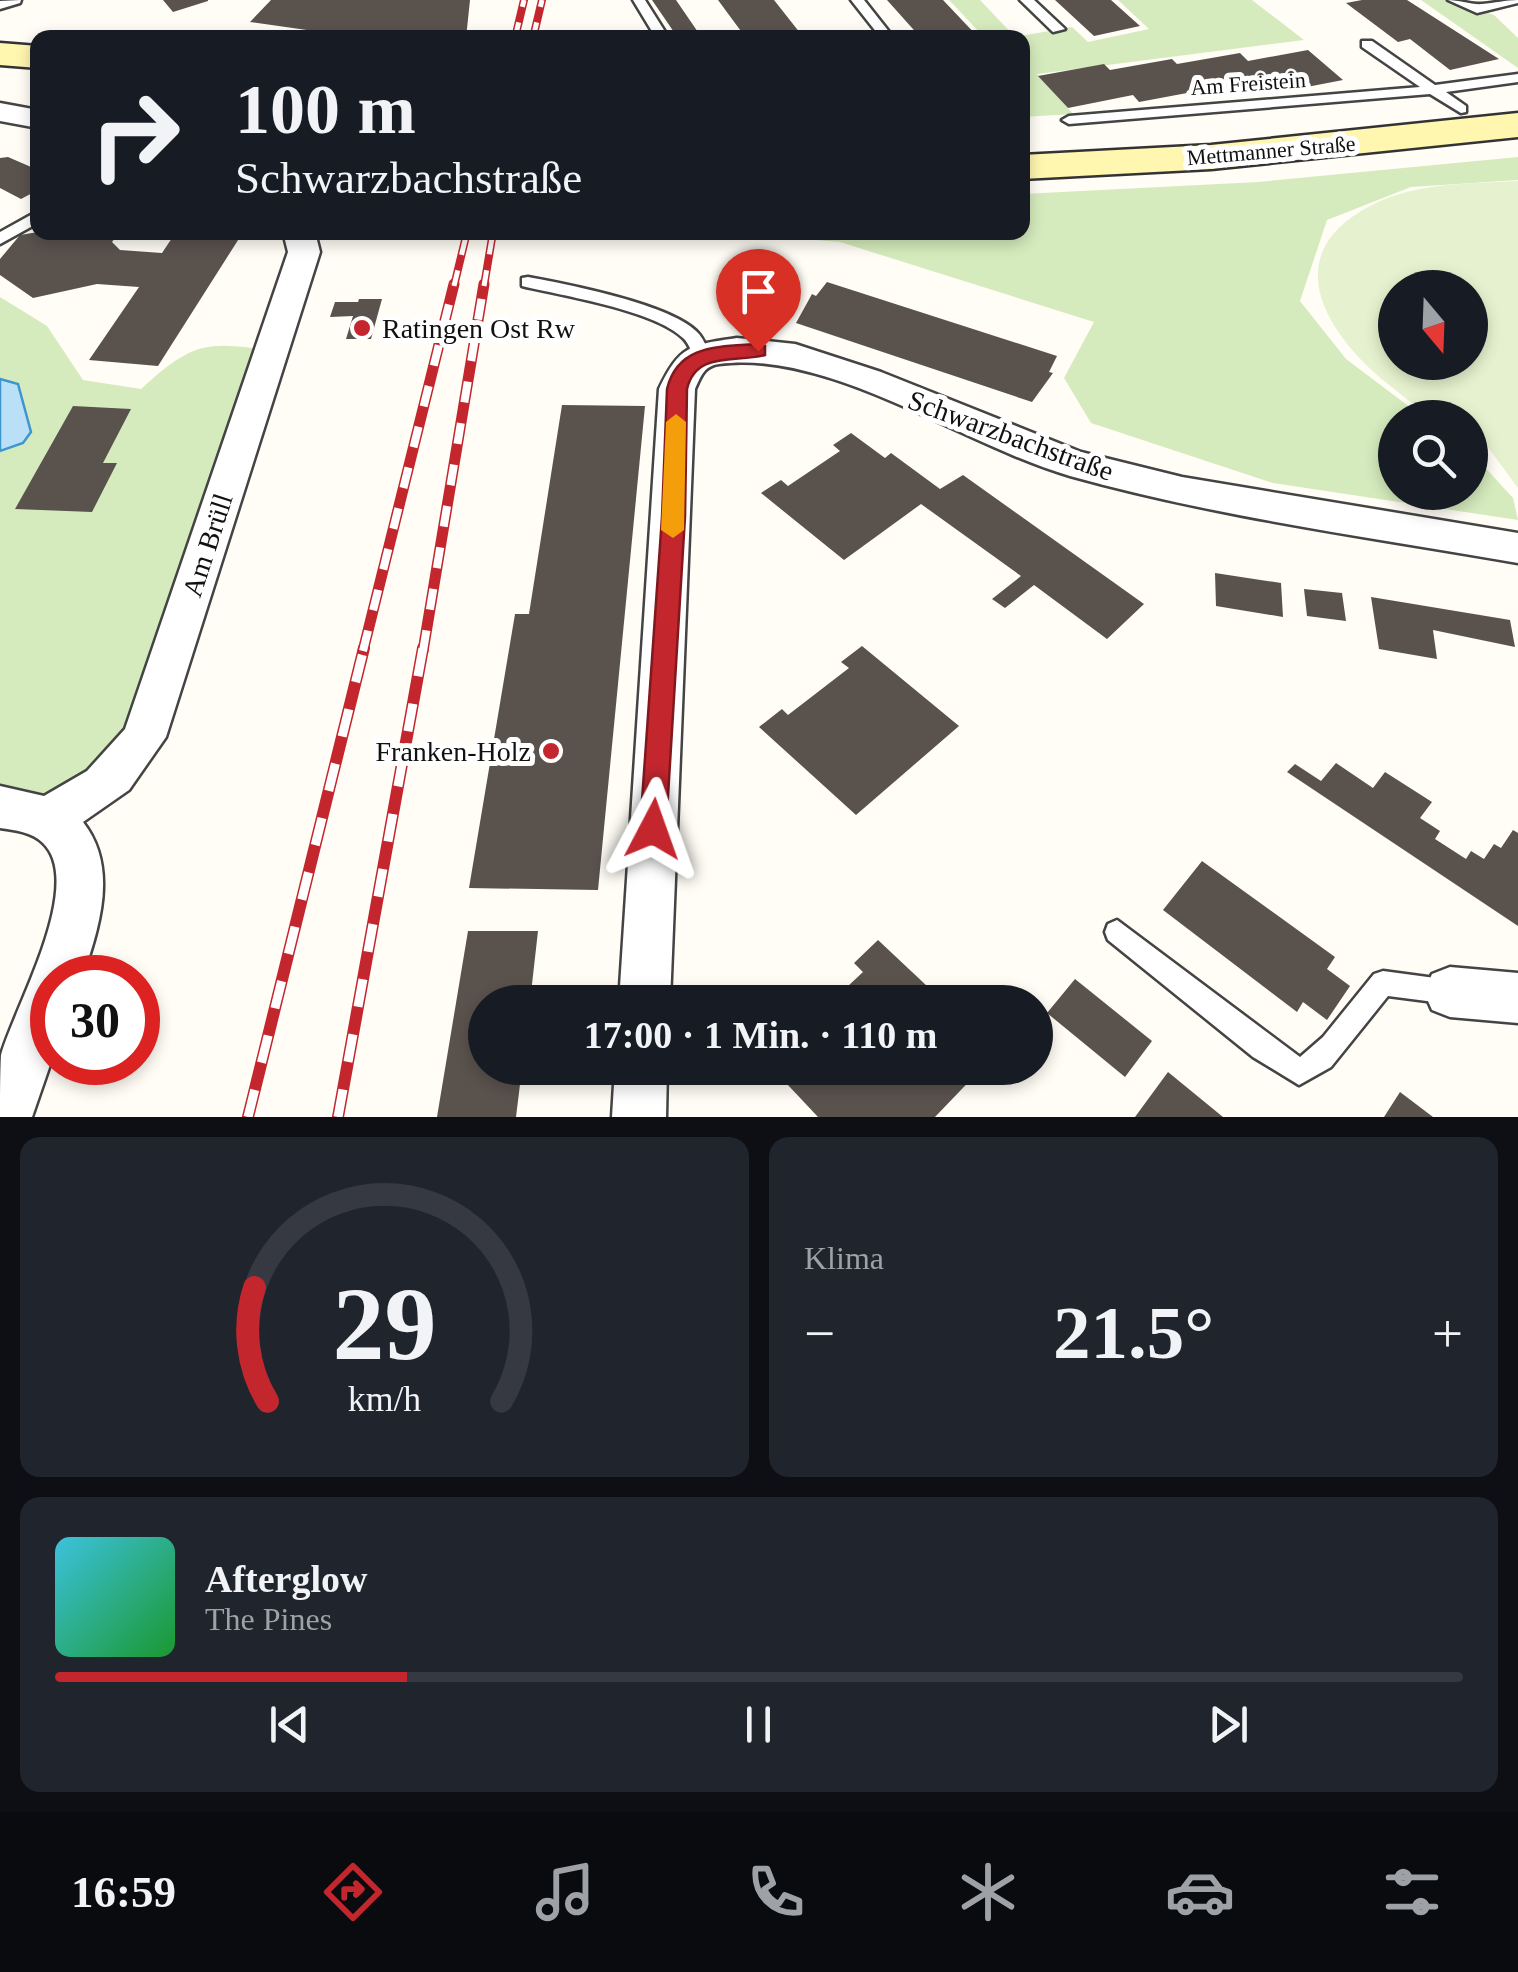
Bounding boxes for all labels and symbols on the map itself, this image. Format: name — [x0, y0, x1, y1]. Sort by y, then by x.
street label: Am Freistein — [1190, 67, 1307, 100]
street label: Mettmanner Straße — [1186, 131, 1356, 170]
pin — [716, 249, 801, 352]
north arrow — [1378, 270, 1488, 380]
place label: Ratingen Ost Rw — [382, 313, 576, 344]
marker: Ratingen Ost Rw — [351, 317, 373, 339]
street label: Schwarzbachstraße — [904, 384, 1118, 487]
street label: Am Brüll — [176, 489, 239, 601]
place label: Franken-Holz — [375, 736, 531, 767]
marker: Franken-Holz — [540, 740, 562, 762]
position arrow — [601, 777, 705, 881]
speed limit sign: 30 — [30, 955, 160, 1085]

